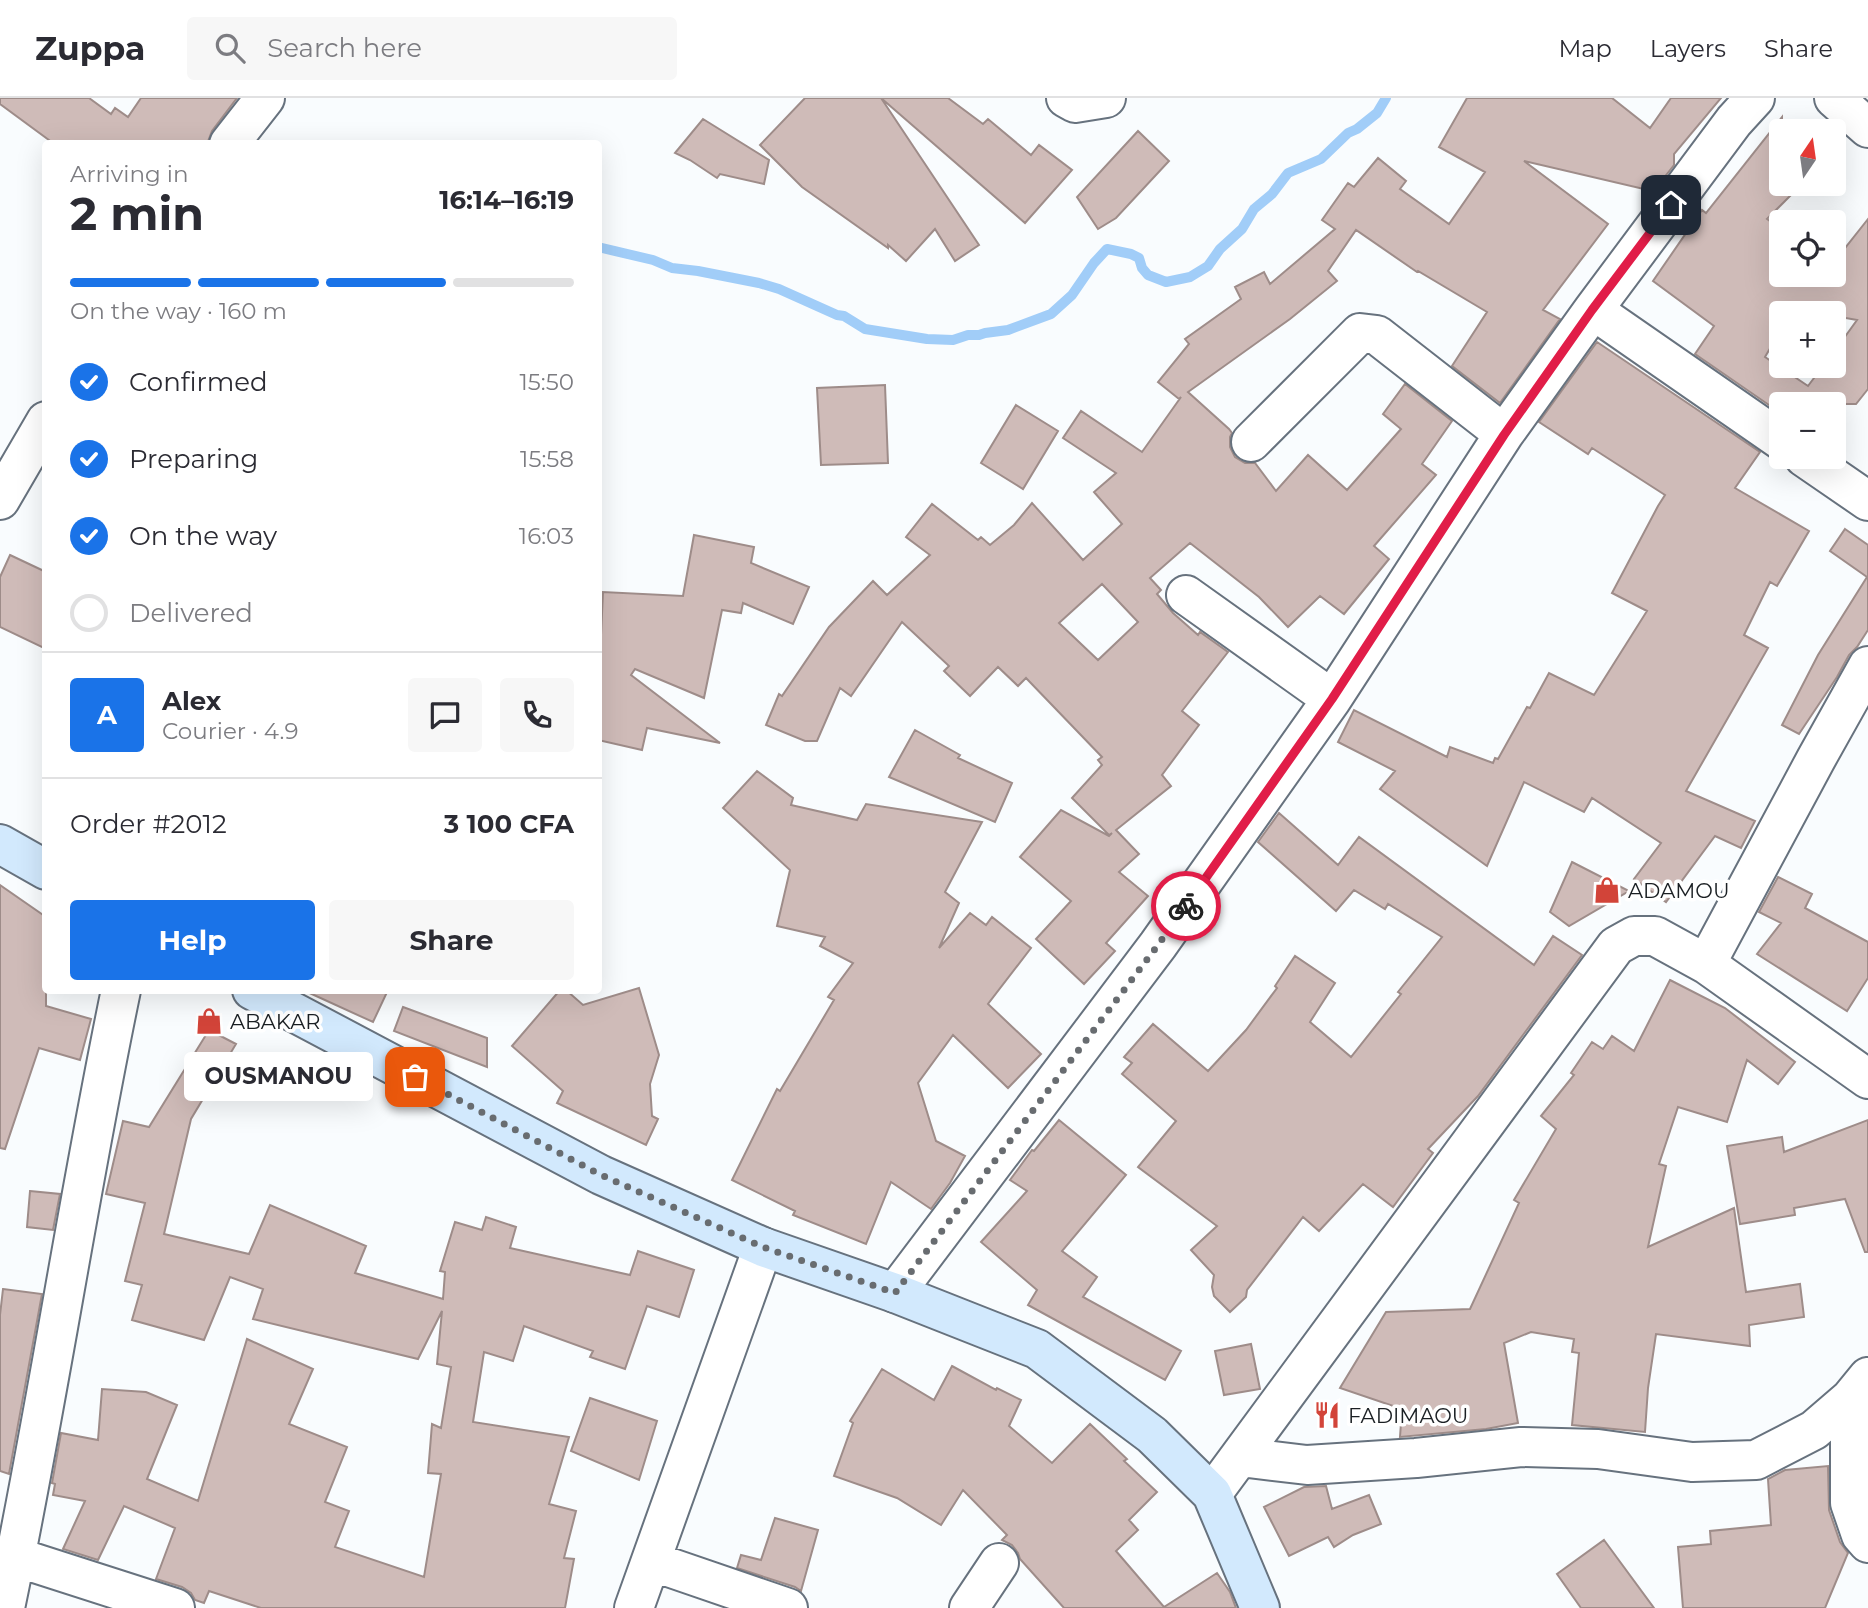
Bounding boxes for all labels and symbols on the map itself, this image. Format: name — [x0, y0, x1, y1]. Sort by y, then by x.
north arrow — [1769, 119, 1846, 196]
pin — [1641, 175, 1701, 235]
courier — [1151, 871, 1221, 941]
shop icon: ADAMOU — [1592, 875, 1622, 905]
place label: ADAMOU — [1628, 878, 1730, 903]
shop icon: ABAKAR — [194, 1006, 224, 1036]
place label: ABAKAR — [230, 1009, 320, 1034]
pin — [385, 1047, 445, 1107]
callout: OUSMANOU — [184, 1052, 373, 1102]
restaurant icon: FADIMAOU — [1312, 1400, 1342, 1430]
place label: FADIMAOU — [1348, 1403, 1469, 1428]

